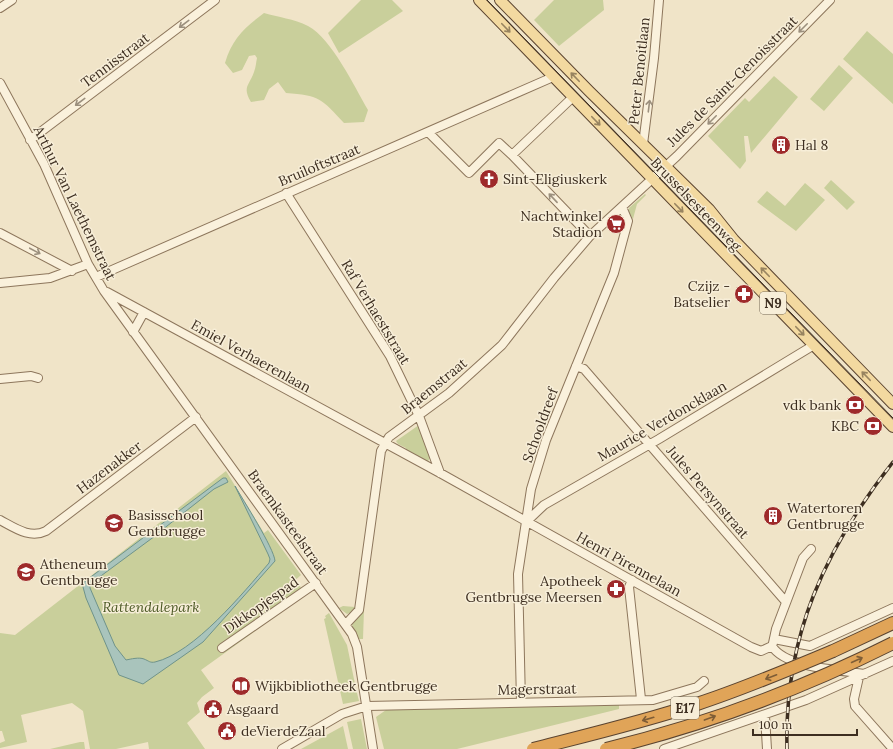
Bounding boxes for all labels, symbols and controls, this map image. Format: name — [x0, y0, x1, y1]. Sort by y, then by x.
street label: Jules de Saint-Genoisstraat — [662, 11, 802, 151]
street label: Peter Benoitlaan — [624, 16, 654, 126]
one-way arrow — [178, 19, 189, 28]
one-way arrow — [501, 23, 511, 33]
one-way arrow — [798, 23, 808, 33]
street label: Tennisstraat — [77, 28, 153, 92]
one-way arrow — [570, 72, 580, 82]
one-way arrow — [75, 98, 86, 106]
one-way arrow — [645, 100, 652, 113]
one-way arrow — [707, 115, 717, 125]
one-way arrow — [591, 116, 600, 126]
street label: Arthur Van Laethemstraat — [29, 122, 121, 284]
building icon: Hal 8 — [770, 134, 792, 156]
place label: Hal 8 — [795, 136, 829, 154]
street label: Bruiloftstraat — [276, 140, 363, 190]
street label: Brusselsesteenweg — [647, 153, 745, 255]
church icon: Sint-Eligiuskerk — [478, 168, 500, 190]
place label: Sint-Eligiuskerk — [503, 170, 608, 188]
one-way arrow — [549, 192, 558, 203]
one-way arrow — [674, 203, 684, 213]
place label: Nachtwinkel Stadion — [520, 207, 602, 241]
supermarket icon: Nachtwinkel Stadion — [605, 213, 627, 235]
one-way arrow — [28, 248, 40, 255]
street label: Raf Verhaeststraat — [338, 256, 415, 368]
one-way arrow — [760, 267, 770, 277]
place label: Czijz - Batselier — [673, 277, 730, 311]
pharmacy icon: Czijz - Batselier — [733, 283, 755, 305]
road number: N9 — [760, 292, 786, 314]
street label: Emiel Verhaerenlaan — [188, 316, 315, 397]
one-way arrow — [795, 326, 804, 336]
street label: Braemstraat — [397, 354, 471, 418]
one-way arrow — [861, 371, 871, 381]
street label: Maurice Verdoncklaan — [594, 376, 730, 465]
street label: Schooldreef — [518, 384, 562, 465]
bank icon: vdk bank — [844, 394, 866, 416]
place label: vdk bank — [783, 396, 841, 414]
bank icon: KBC — [862, 415, 884, 437]
place label: KBC — [831, 417, 859, 435]
street label: Hazenakker — [73, 437, 145, 497]
street label: Jules Persynstraat — [662, 441, 754, 543]
street label: Braemkasteelstraat — [244, 466, 332, 578]
place label: Watertoren Gentbrugge — [787, 499, 865, 533]
building icon: Watertoren Gentbrugge — [762, 505, 784, 527]
place label: Basisschool Gentbrugge — [128, 506, 206, 540]
school or university icon: Basisschool Gentbrugge — [103, 512, 125, 534]
street label: Henri Pirennelaan — [573, 528, 685, 601]
place label: Atheneum Gentbrugge — [39, 555, 118, 589]
school or university icon: Atheneum Gentbrugge — [15, 561, 37, 583]
place label: Apotheek Gentbrugse Meersen — [465, 572, 602, 606]
street label: Dikkopjespad — [220, 573, 302, 637]
pharmacy icon: Apotheek Gentbrugse Meersen — [605, 578, 627, 600]
park label: Rattendalepark — [102, 598, 200, 616]
one-way arrow — [851, 655, 863, 663]
one-way arrow — [765, 674, 777, 682]
library icon: Wijkbibliotheek Gentbrugge — [230, 675, 252, 697]
place label: Wijkbibliotheek Gentbrugge — [255, 677, 438, 695]
street label: Magerstraat — [497, 679, 577, 699]
road number: E17 — [671, 697, 699, 719]
public building icon: Asgaard — [202, 698, 224, 720]
place label: Asgaard — [226, 700, 279, 718]
scale bar — [753, 711, 857, 737]
one-way arrow — [704, 714, 716, 722]
one-way arrow — [642, 716, 655, 723]
text: 100 m — [759, 717, 792, 732]
public building icon: deVierdeZaal — [216, 720, 238, 742]
place label: deVierdeZaal — [241, 722, 326, 740]

